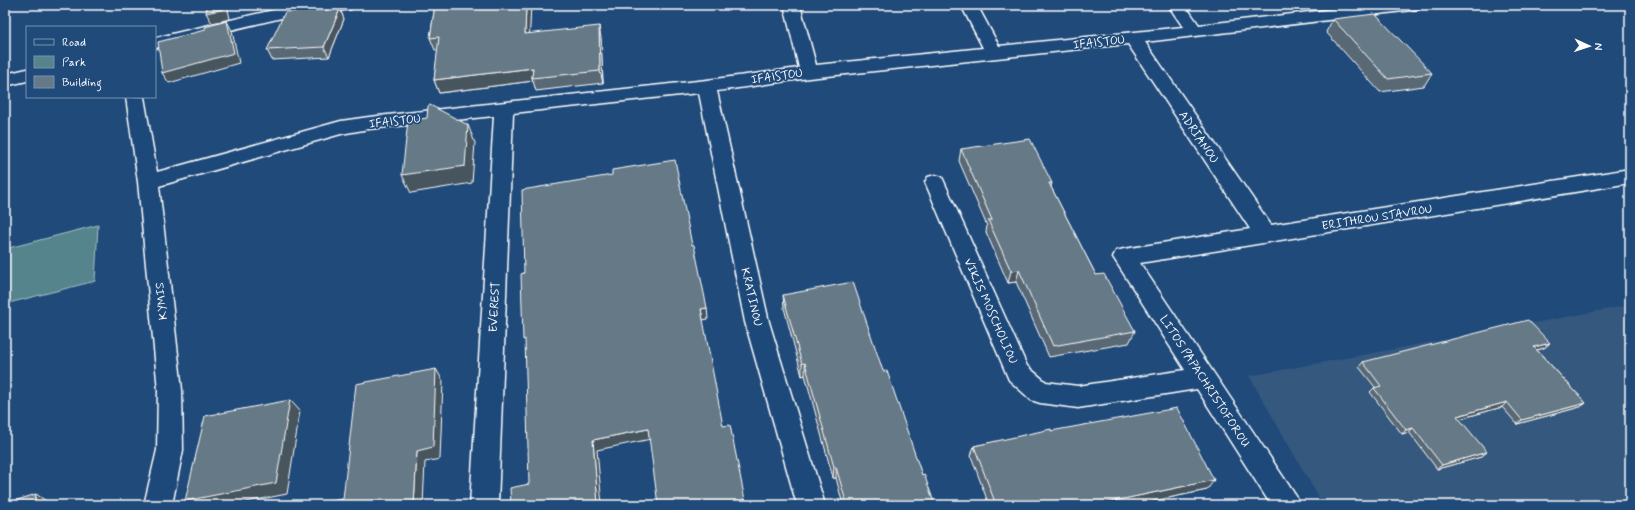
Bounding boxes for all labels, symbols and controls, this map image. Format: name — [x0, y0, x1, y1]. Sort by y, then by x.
legend — [26, 26, 156, 98]
north arrow — [1569, 26, 1609, 66]
street label: IFAISTOU — [1072, 32, 1126, 54]
text: Road — [62, 35, 86, 51]
text: N — [1591, 42, 1605, 50]
text: Park — [62, 55, 86, 71]
street label: IFAISTOU — [750, 65, 804, 89]
text: Building — [62, 75, 102, 92]
street label: ADRIANOU — [1175, 108, 1222, 167]
street label: IFAISTOU — [368, 111, 422, 133]
street label: ERITHROU STAVROU — [1321, 201, 1434, 235]
street label: VIKIS MOSCHOLIOU — [960, 256, 1021, 367]
street label: KRATINOU — [736, 266, 766, 328]
street label: KYMIS — [152, 281, 172, 321]
street label: EVEREST — [486, 281, 504, 333]
street label: LITOS PAPACHRISTOFOROU — [1155, 312, 1253, 451]

